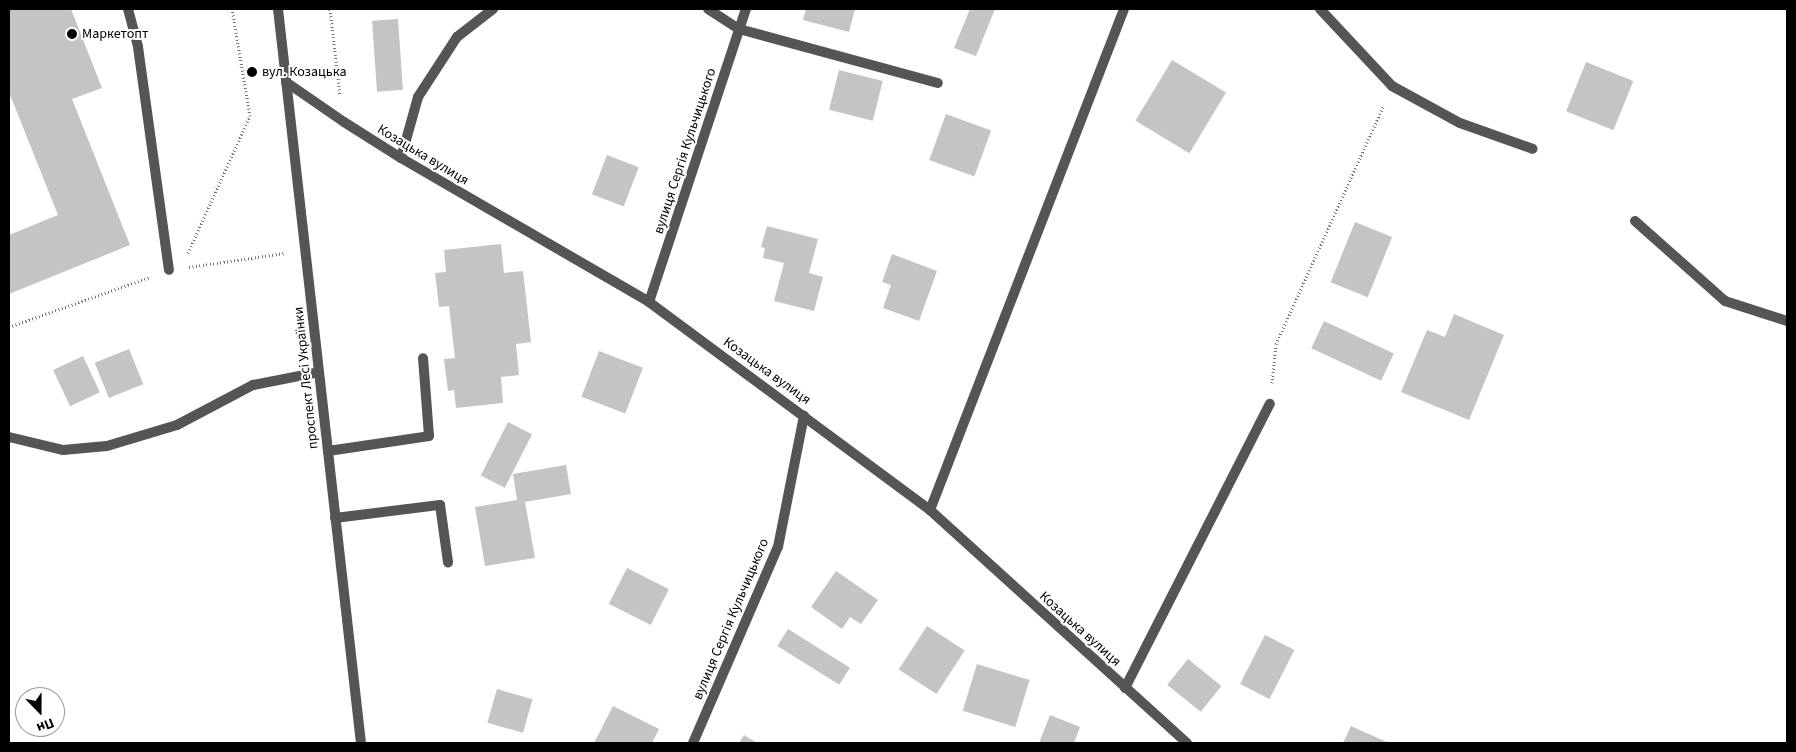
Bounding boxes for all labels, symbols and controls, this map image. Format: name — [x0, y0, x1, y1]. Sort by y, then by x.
place label: Маркетопт — [82, 26, 149, 42]
marker: Маркетопт — [66, 28, 78, 40]
place label: вул. Козацька — [262, 64, 347, 80]
marker: вул. Козацька — [246, 66, 258, 78]
street label: вулиця Сергія Кульчицького — [650, 66, 720, 236]
street label: Козацька вулиця — [374, 121, 472, 189]
street label: проспект Лесі Українки — [290, 306, 322, 450]
street label: Козацька вулиця — [720, 334, 814, 408]
street label: вулиця Сергія Кульчицького — [689, 536, 773, 702]
street label: Козацька вулиця — [1036, 588, 1124, 670]
north arrow — [15, 687, 65, 737]
text: Пн — [33, 712, 57, 738]

